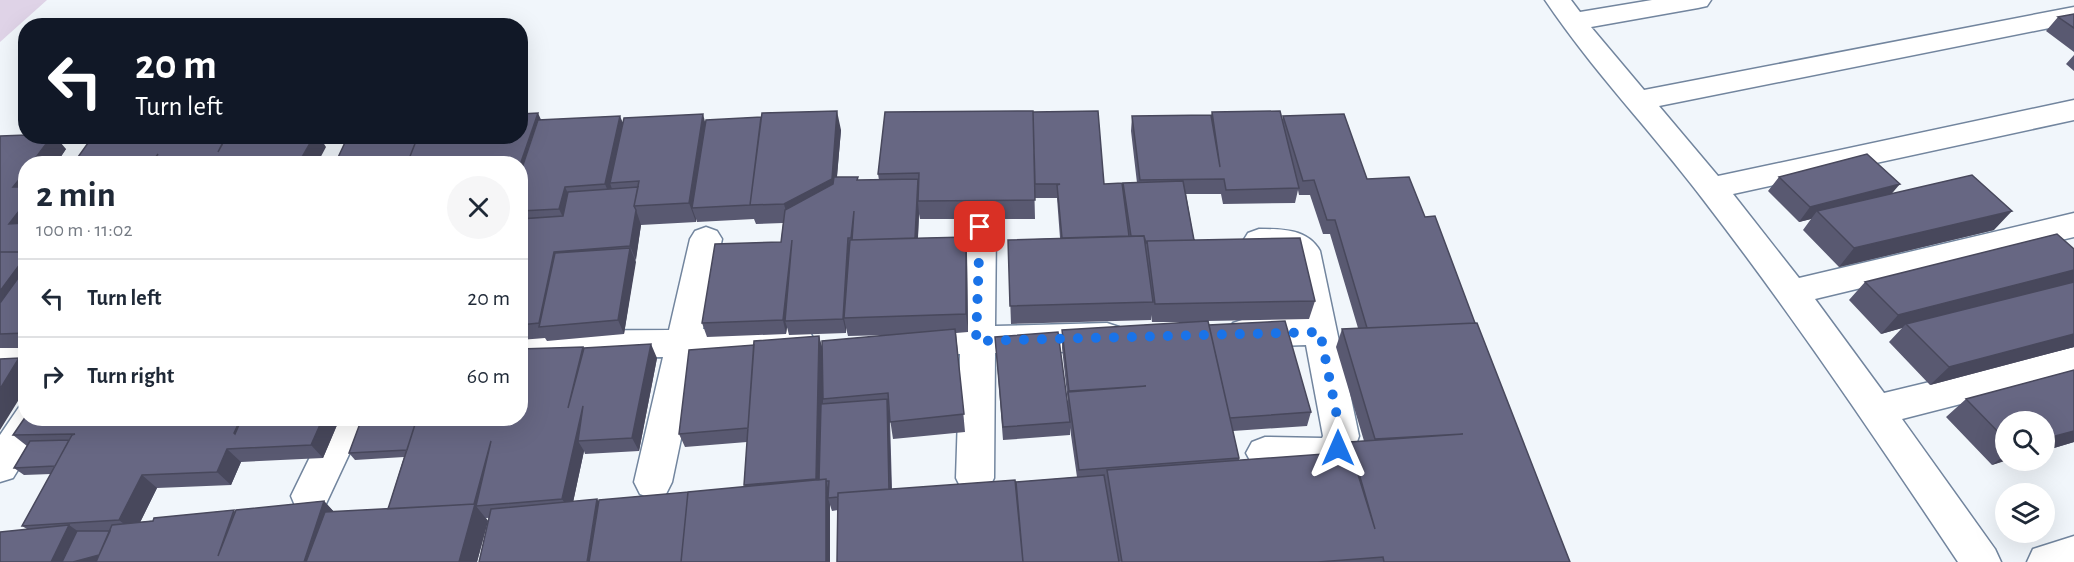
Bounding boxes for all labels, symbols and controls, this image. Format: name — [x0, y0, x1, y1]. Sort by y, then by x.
icon: left — [36, 42, 114, 120]
text: 20 m — [135, 44, 217, 86]
text: Turn left — [135, 93, 223, 120]
button: close — [447, 176, 510, 239]
text: 2 min — [36, 177, 116, 213]
pin — [954, 201, 1005, 252]
icon: arrive — [963, 210, 996, 243]
text: 100 m · 11:02 — [36, 220, 132, 240]
icon: left — [36, 282, 69, 315]
text: Turn left — [87, 287, 161, 309]
text: 20 m — [467, 287, 510, 309]
icon: right — [36, 360, 69, 393]
text: Turn right — [87, 365, 174, 387]
text: 60 m — [467, 365, 510, 387]
map controls — [1995, 411, 2055, 543]
button: search — [1995, 411, 2055, 471]
position arrow — [1306, 416, 1370, 480]
button: layers — [1995, 483, 2055, 543]

